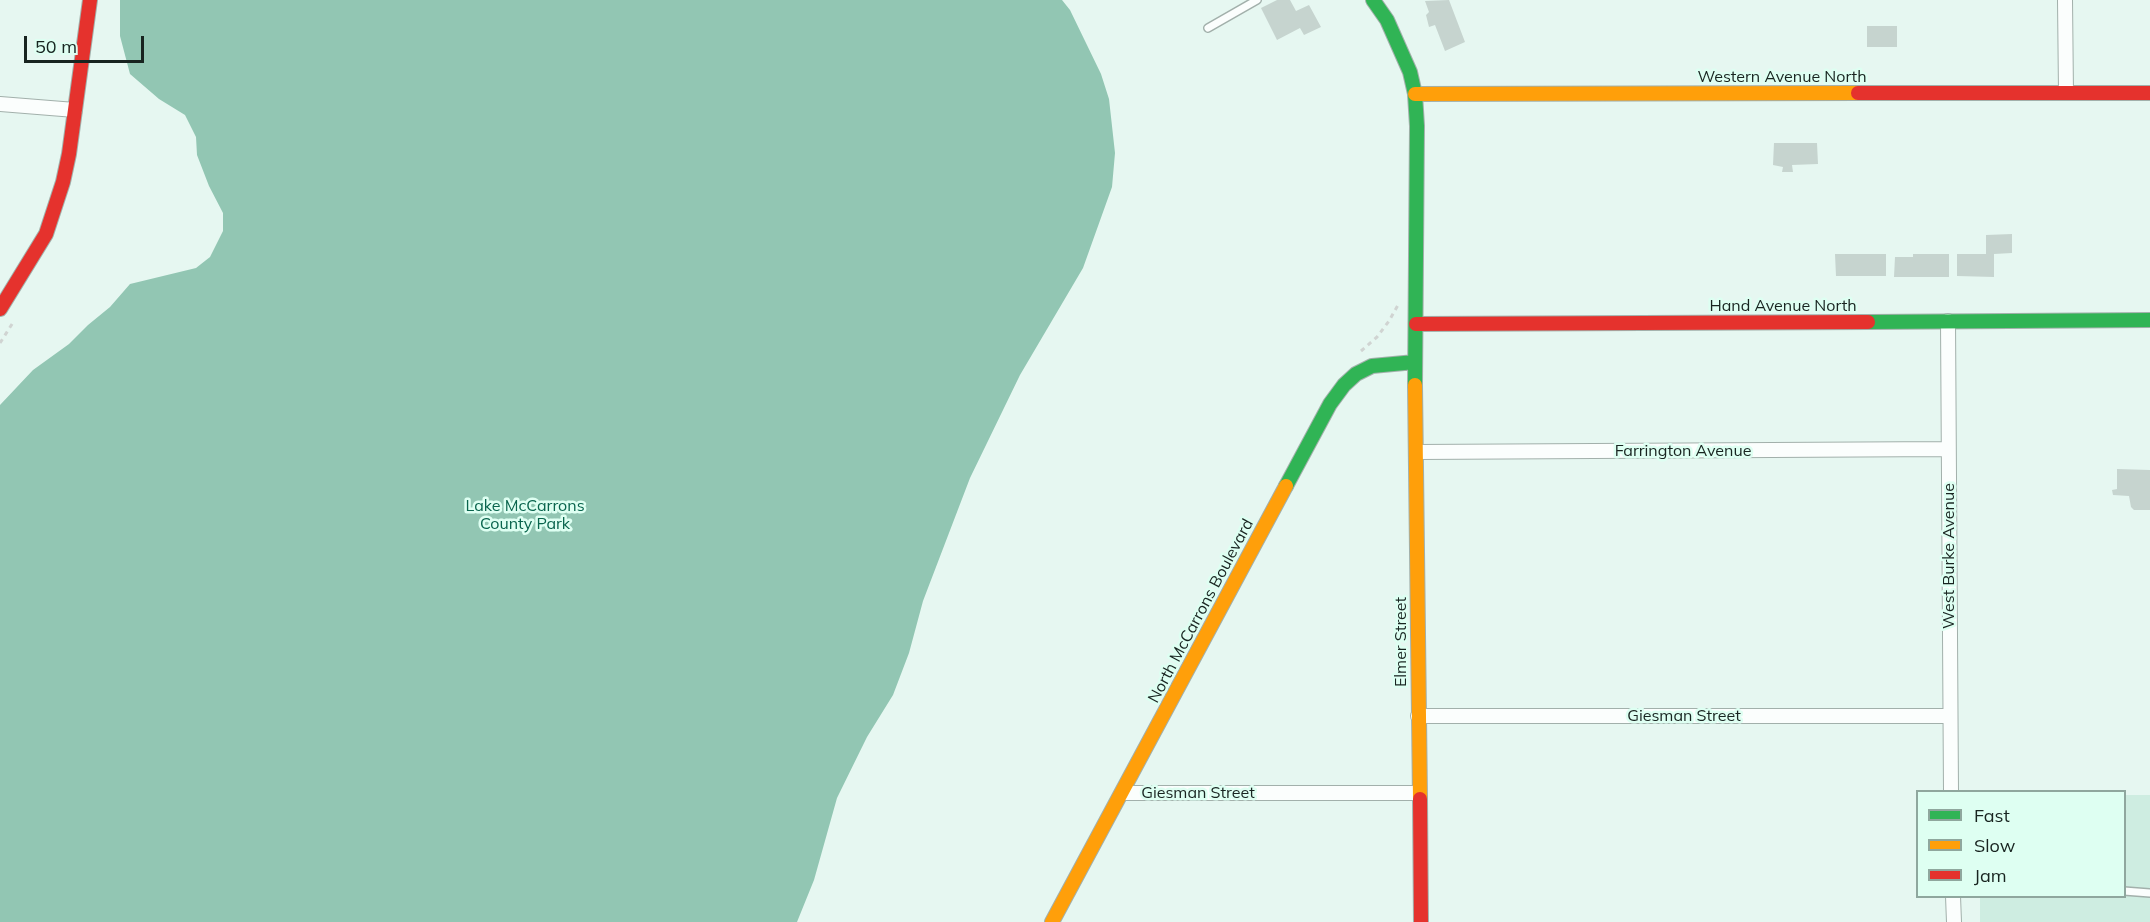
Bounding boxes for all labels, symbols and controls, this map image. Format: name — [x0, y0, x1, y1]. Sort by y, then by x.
scale bar — [27, 24, 147, 62]
text: 50 m — [35, 35, 77, 58]
street label: Western Avenue North — [1697, 67, 1867, 87]
street label: Hand Avenue North — [1709, 296, 1857, 316]
street label: Farrington Avenue — [1615, 441, 1751, 461]
street label: West Burke Avenue — [1939, 483, 1959, 629]
park label: Lake McCarrons County Park — [465, 496, 585, 534]
street label: North McCarrons Boulevard — [1144, 516, 1258, 706]
street label: Elmer Street — [1391, 597, 1411, 687]
street label: Giesman Street — [1627, 706, 1741, 726]
street label: Giesman Street — [1141, 783, 1255, 803]
legend — [1916, 790, 2126, 898]
text: Fast — [1974, 804, 2010, 827]
text: Slow — [1974, 834, 2015, 857]
text: Jam — [1974, 864, 2007, 887]

